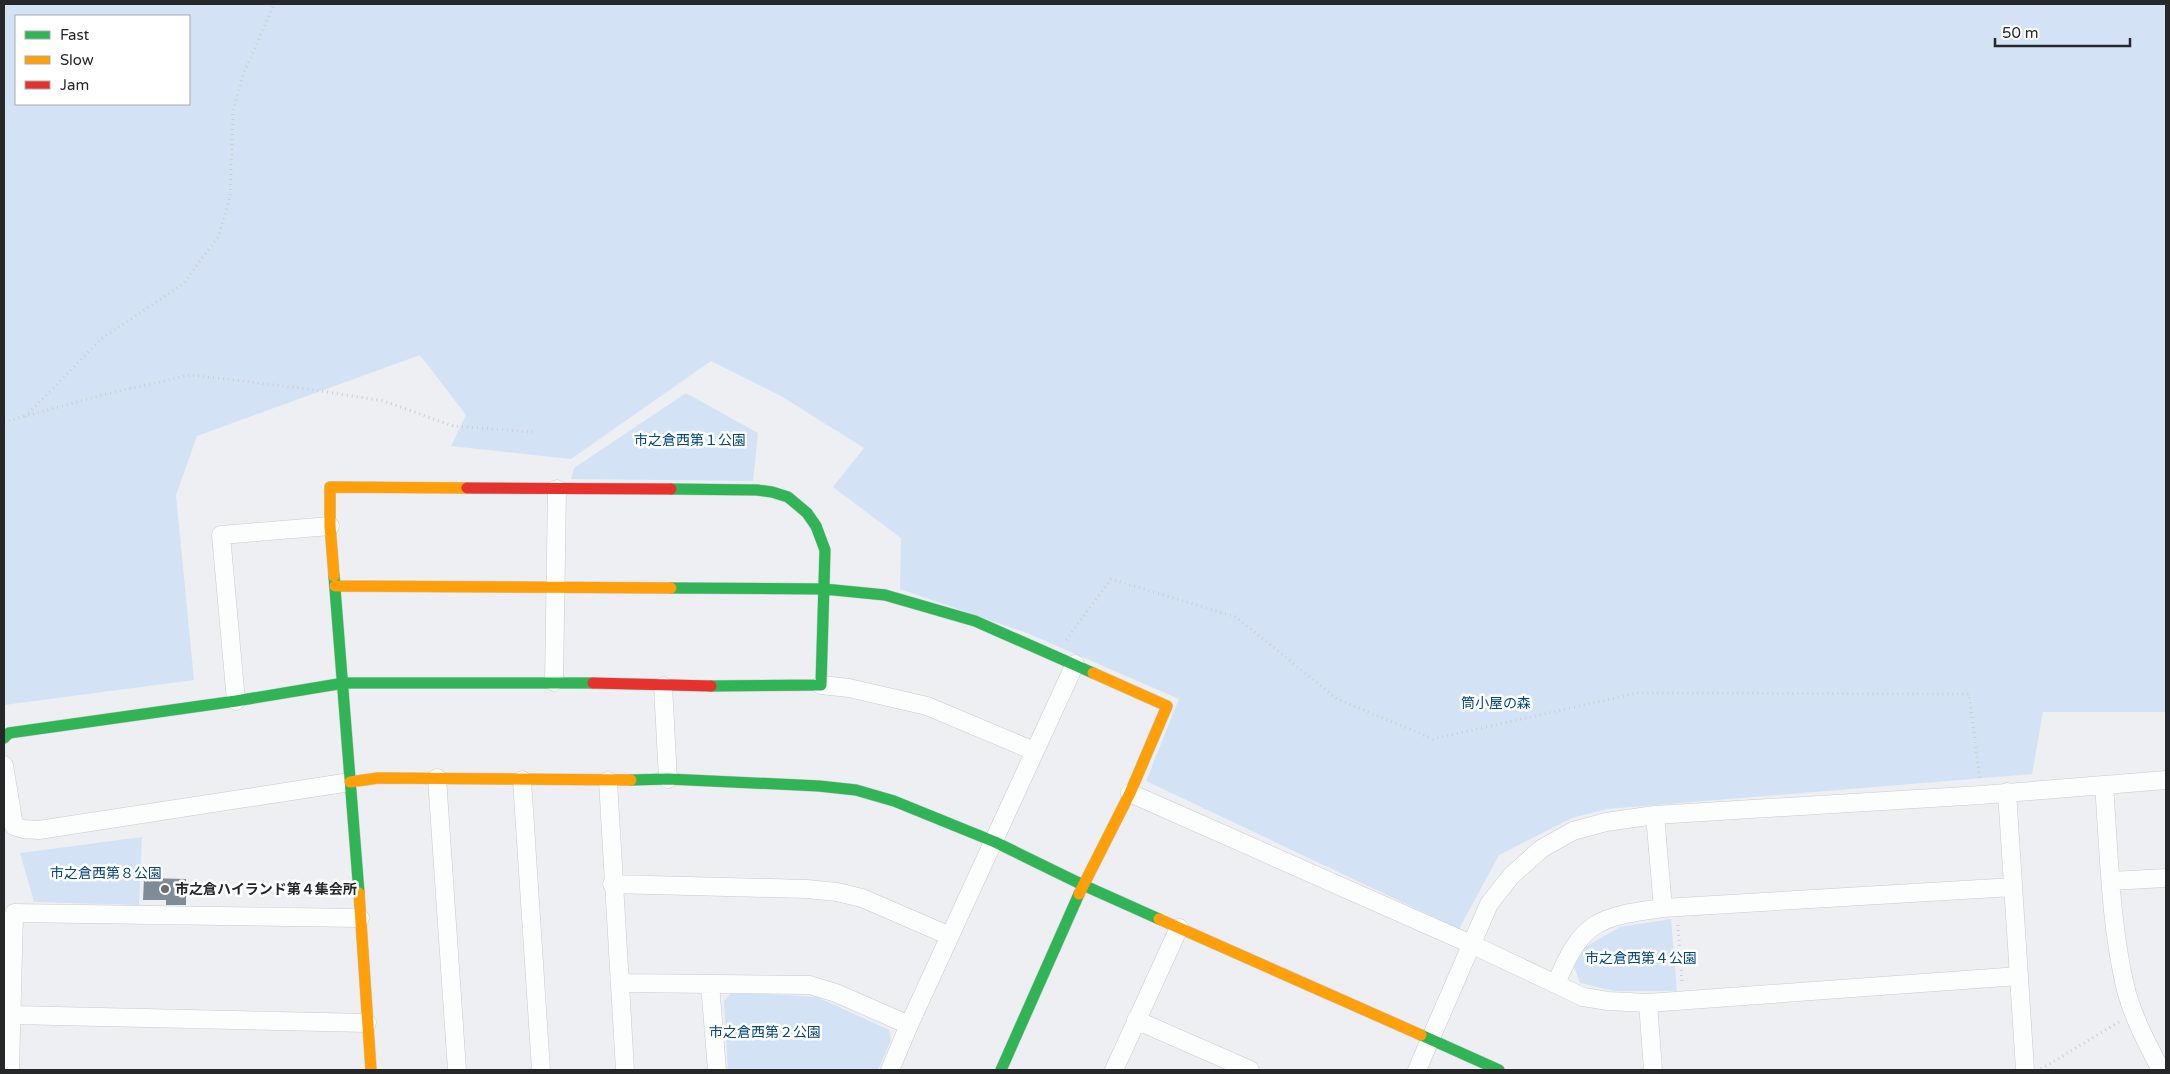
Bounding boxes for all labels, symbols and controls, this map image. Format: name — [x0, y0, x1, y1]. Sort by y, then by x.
legend — [15, 15, 190, 105]
scale bar — [1995, 15, 2130, 47]
text: 50 m — [2002, 24, 2039, 42]
text: Fast — [60, 26, 90, 44]
text: Slow — [60, 51, 94, 69]
text: Jam — [60, 76, 89, 94]
park label: 市之倉西第１公園 — [634, 432, 746, 449]
park label: 筒小屋の森 — [1461, 695, 1531, 712]
park label: 市之倉西第８公園 — [50, 865, 162, 882]
place label: 市之倉ハイランド第４集会所 — [175, 881, 357, 898]
marker: 市之倉ハイランド第４集会所 — [159, 883, 171, 895]
park label: 市之倉西第４公園 — [1585, 950, 1697, 967]
park label: 市之倉西第２公園 — [709, 1024, 821, 1041]

